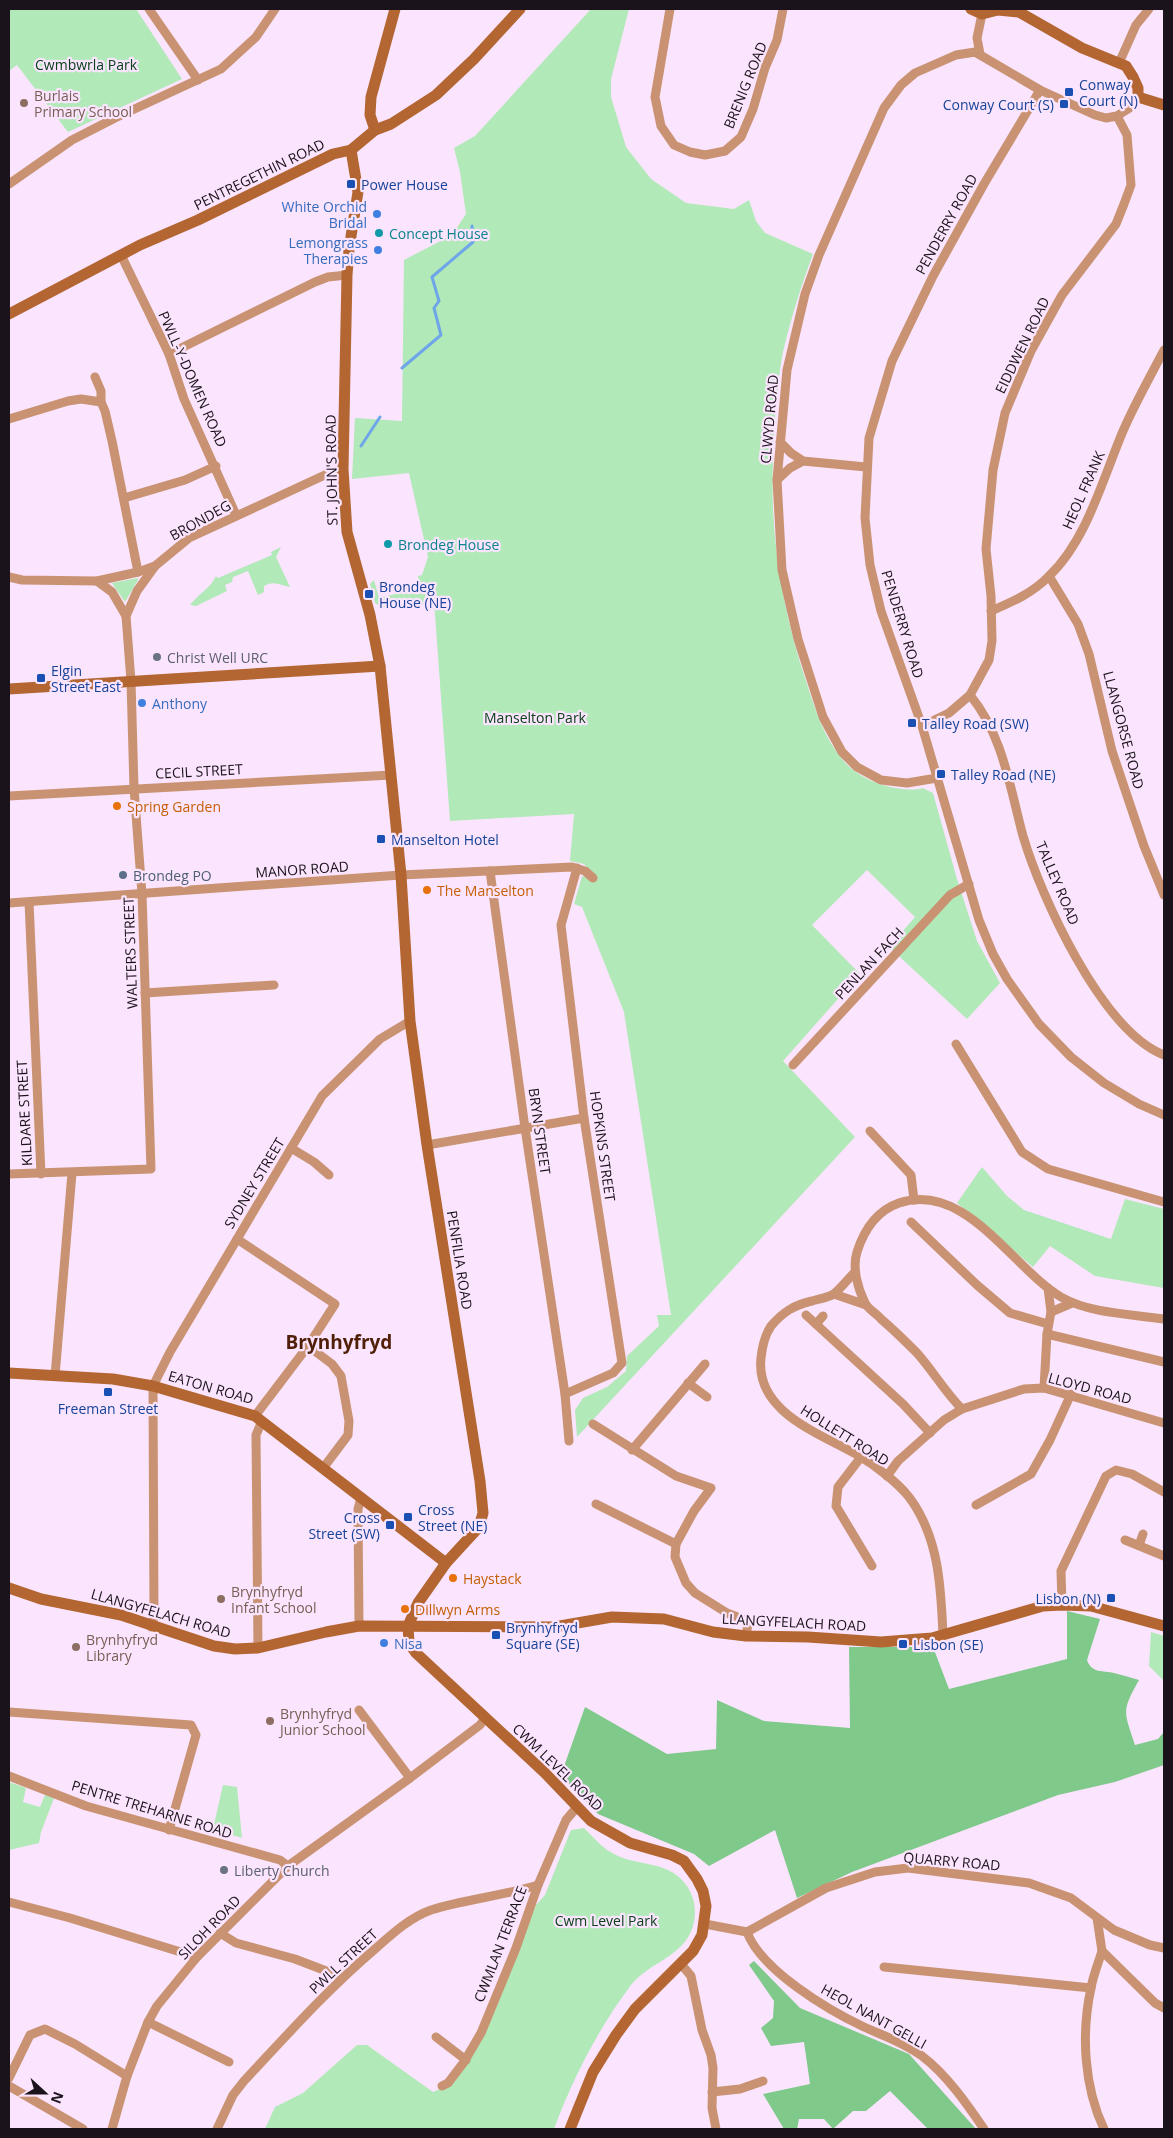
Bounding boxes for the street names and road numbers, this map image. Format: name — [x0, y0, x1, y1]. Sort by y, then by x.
street label: BRENIG ROAD — [719, 39, 771, 131]
street label: PENTREGETHIN ROAD — [190, 134, 328, 214]
street label: PENDERRY ROAD — [911, 170, 981, 278]
street label: EIDDWEN ROAD — [990, 293, 1054, 397]
street label: PWLL-Y-DOMEN ROAD — [154, 308, 232, 450]
street label: CLWYD ROAD — [756, 374, 782, 464]
street label: ST. JOHN'S ROAD — [321, 414, 341, 526]
street label: HEOL FRANK — [1057, 447, 1109, 532]
street label: BRONDEG — [166, 495, 234, 545]
street label: PENDERRY ROAD — [878, 568, 928, 680]
street label: LLANGORSE ROAD — [1099, 669, 1149, 791]
street label: CECIL STREET — [155, 759, 244, 783]
street label: TALLEY ROAD — [1032, 838, 1084, 928]
street label: MANOR ROAD — [255, 856, 349, 882]
street label: WALTERS STREET — [119, 897, 141, 1009]
street label: PENLAN FACH — [831, 923, 907, 1003]
street label: KILDARE STREET — [12, 1059, 36, 1167]
street label: BRYN STREET — [525, 1087, 556, 1176]
street label: HOPKINS STREET — [586, 1090, 620, 1203]
street label: SYDNEY STREET — [219, 1134, 289, 1232]
street label: PENFILIA ROAD — [443, 1209, 477, 1311]
street label: EATON ROAD — [166, 1366, 256, 1408]
street label: LLOYD ROAD — [1046, 1368, 1134, 1408]
street label: HOLLETT ROAD — [797, 1400, 893, 1470]
street label: LLANGYFELACH ROAD — [89, 1584, 233, 1642]
street label: LLANGYFELACH ROAD — [721, 1609, 867, 1635]
street label: CWM LEVEL ROAD — [509, 1719, 607, 1815]
street label: PENTRE TREHARNE ROAD — [69, 1776, 235, 1842]
street label: QUARRY ROAD — [903, 1847, 1001, 1875]
street label: CWMLAN TERRACE — [469, 1883, 531, 2005]
street label: SILOH ROAD — [174, 1891, 244, 1963]
street label: PWLL STREET — [305, 1924, 381, 1998]
street label: HEOL NANT GELLI — [818, 1979, 930, 2053]

